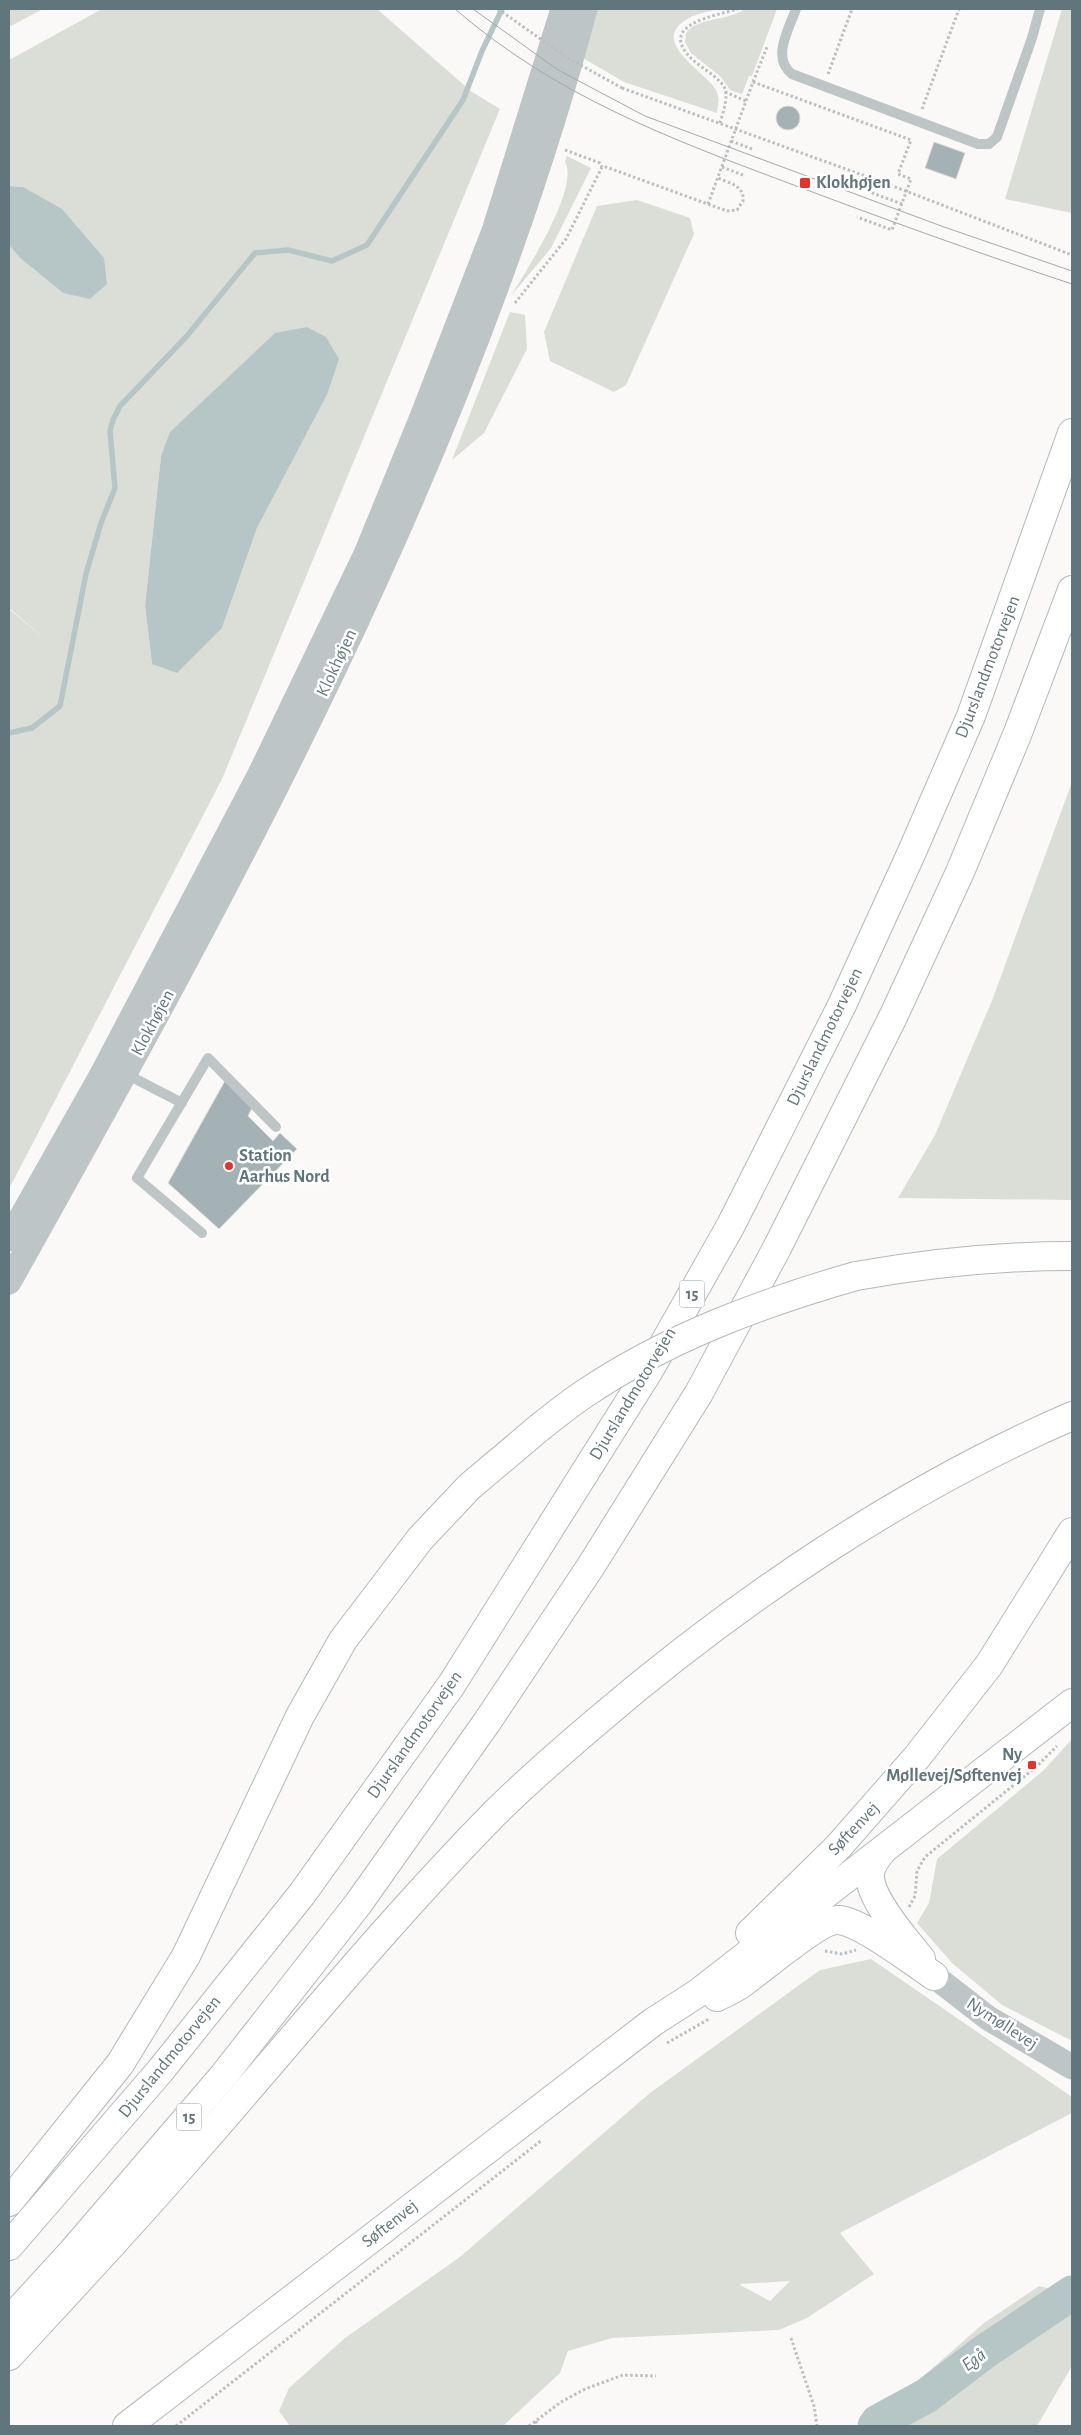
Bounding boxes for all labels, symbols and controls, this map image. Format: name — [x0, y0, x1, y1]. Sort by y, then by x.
place label: Klokhøjen — [816, 174, 891, 192]
marker: Klokhøjen — [798, 176, 812, 190]
street label: Djurslandmotorvejen — [953, 593, 1023, 741]
street label: Klokhøjen — [314, 627, 360, 699]
street label: Djurslandmotorvejen — [784, 965, 866, 1109]
street label: Klokhøjen — [128, 987, 178, 1059]
place label: Station Aarhus Nord — [239, 1147, 330, 1186]
marker: Station Aarhus Nord — [223, 1160, 235, 1172]
road number: 15 — [680, 1280, 704, 1308]
street label: Djurslandmotorvejen — [586, 1325, 680, 1463]
street label: Djurslandmotorvejen — [364, 1668, 466, 1802]
place label: Ny Møllevej/Søftenvej — [886, 1746, 1023, 1785]
marker: Ny Møllevej/Søftenvej — [1026, 1759, 1038, 1771]
street label: Søftenvej — [825, 1799, 883, 1859]
street label: Djurslandmotorvejen — [115, 1993, 225, 2121]
street label: Nymøllevej — [963, 1995, 1041, 2053]
road number: 15 — [176, 2104, 202, 2130]
street label: Søftenvej — [359, 2197, 421, 2251]
water label: Egå — [958, 2345, 990, 2375]

